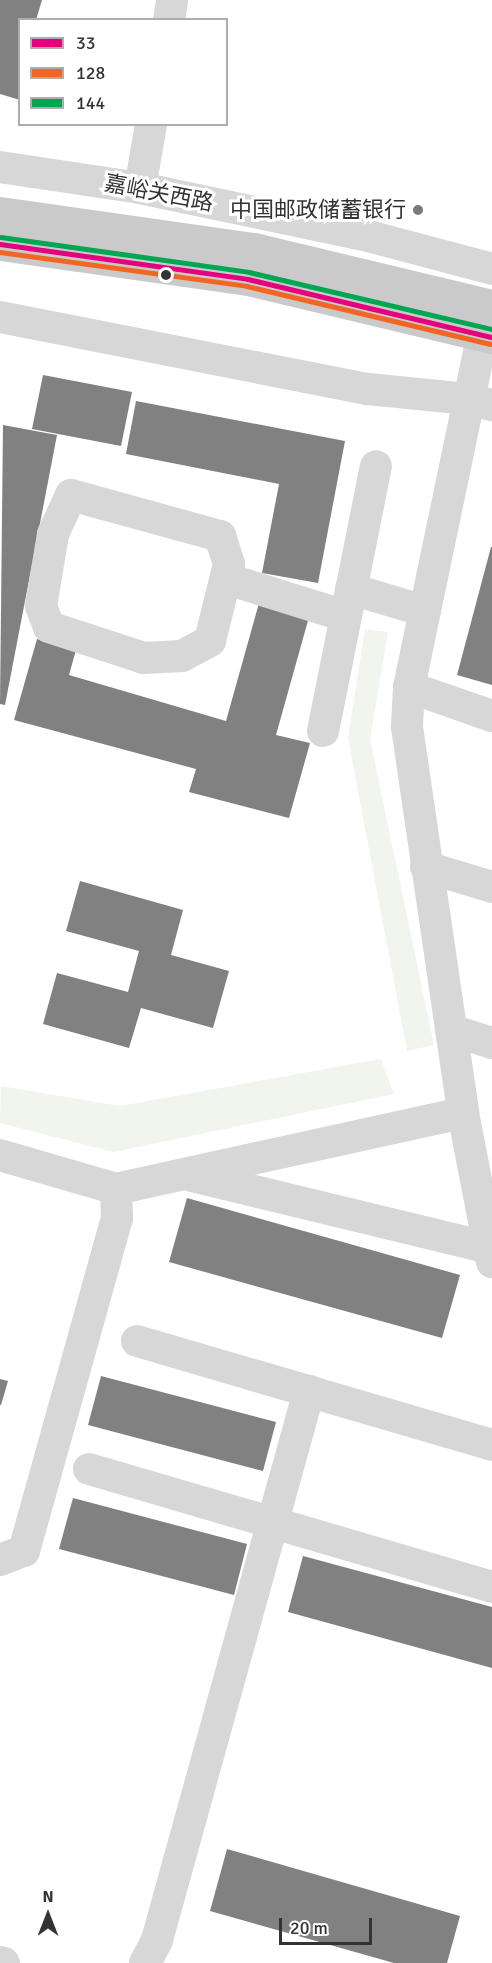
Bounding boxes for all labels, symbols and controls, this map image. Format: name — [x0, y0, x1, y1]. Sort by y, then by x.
legend — [18, 18, 228, 126]
text: 33 — [76, 32, 95, 54]
text: 128 — [76, 62, 105, 84]
text: 144 — [76, 92, 105, 114]
street label: 嘉峪关西路 — [102, 170, 216, 216]
place label: 中国邮政储蓄银行 — [230, 197, 406, 223]
marker: 中国邮政储蓄银行 — [411, 203, 425, 217]
unlabelled marker — [160, 269, 172, 281]
north arrow — [18, 1885, 78, 1945]
text: N — [42, 1887, 54, 1907]
scale bar — [282, 1906, 375, 1944]
text: 20 m — [290, 1917, 328, 1939]

